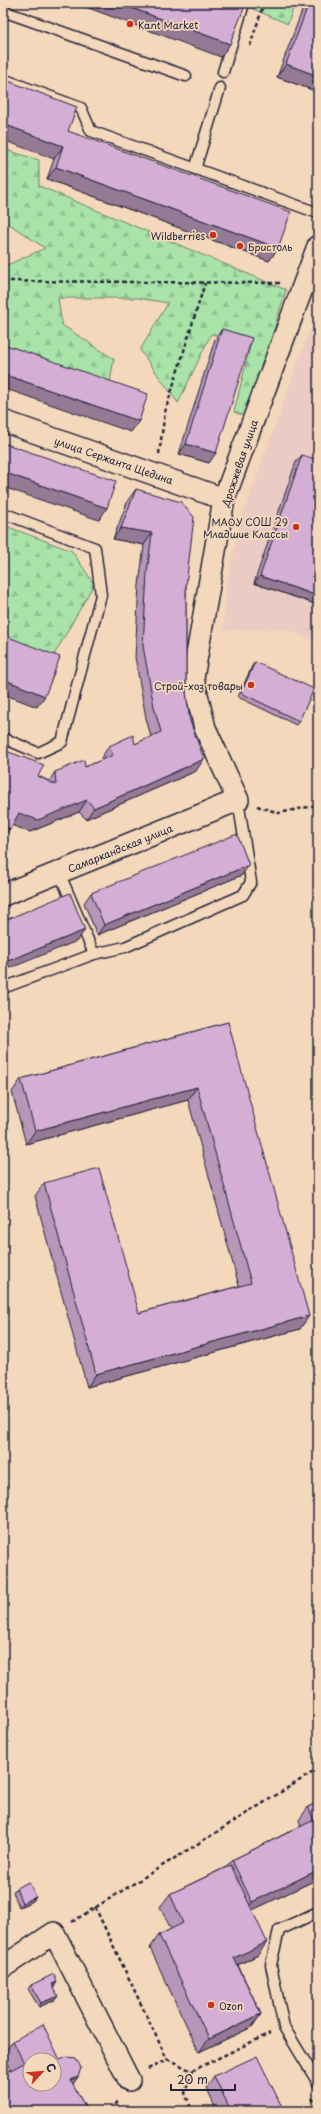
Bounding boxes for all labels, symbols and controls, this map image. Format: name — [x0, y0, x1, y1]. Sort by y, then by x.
place label: Kant Market — [138, 17, 198, 32]
marker: Kant Market — [125, 19, 135, 29]
place label: Wildberries — [151, 228, 205, 243]
marker: Wildberries — [208, 230, 218, 240]
place label: Бристоль — [248, 239, 292, 254]
marker: Бристоль — [235, 241, 245, 251]
street label: Дрожжевая улица — [217, 417, 261, 509]
street label: улица Сержанта Щедина — [53, 433, 176, 488]
place label: МАОУ СОШ 29 Младшие Классы — [203, 514, 288, 541]
marker: МАОУ СОШ 29 Младшие Классы — [291, 522, 301, 532]
place label: Строй-хоз товары — [154, 678, 243, 693]
marker: Строй-хоз товары — [246, 680, 256, 690]
street label: Самаркандская улица — [65, 820, 175, 876]
place label: Ozon — [219, 1998, 243, 2013]
marker: Ozon — [206, 2000, 216, 2010]
north arrow — [22, 2052, 62, 2092]
text: С — [42, 2060, 61, 2075]
scale bar — [171, 2066, 235, 2092]
text: 20 m — [177, 2070, 208, 2088]

